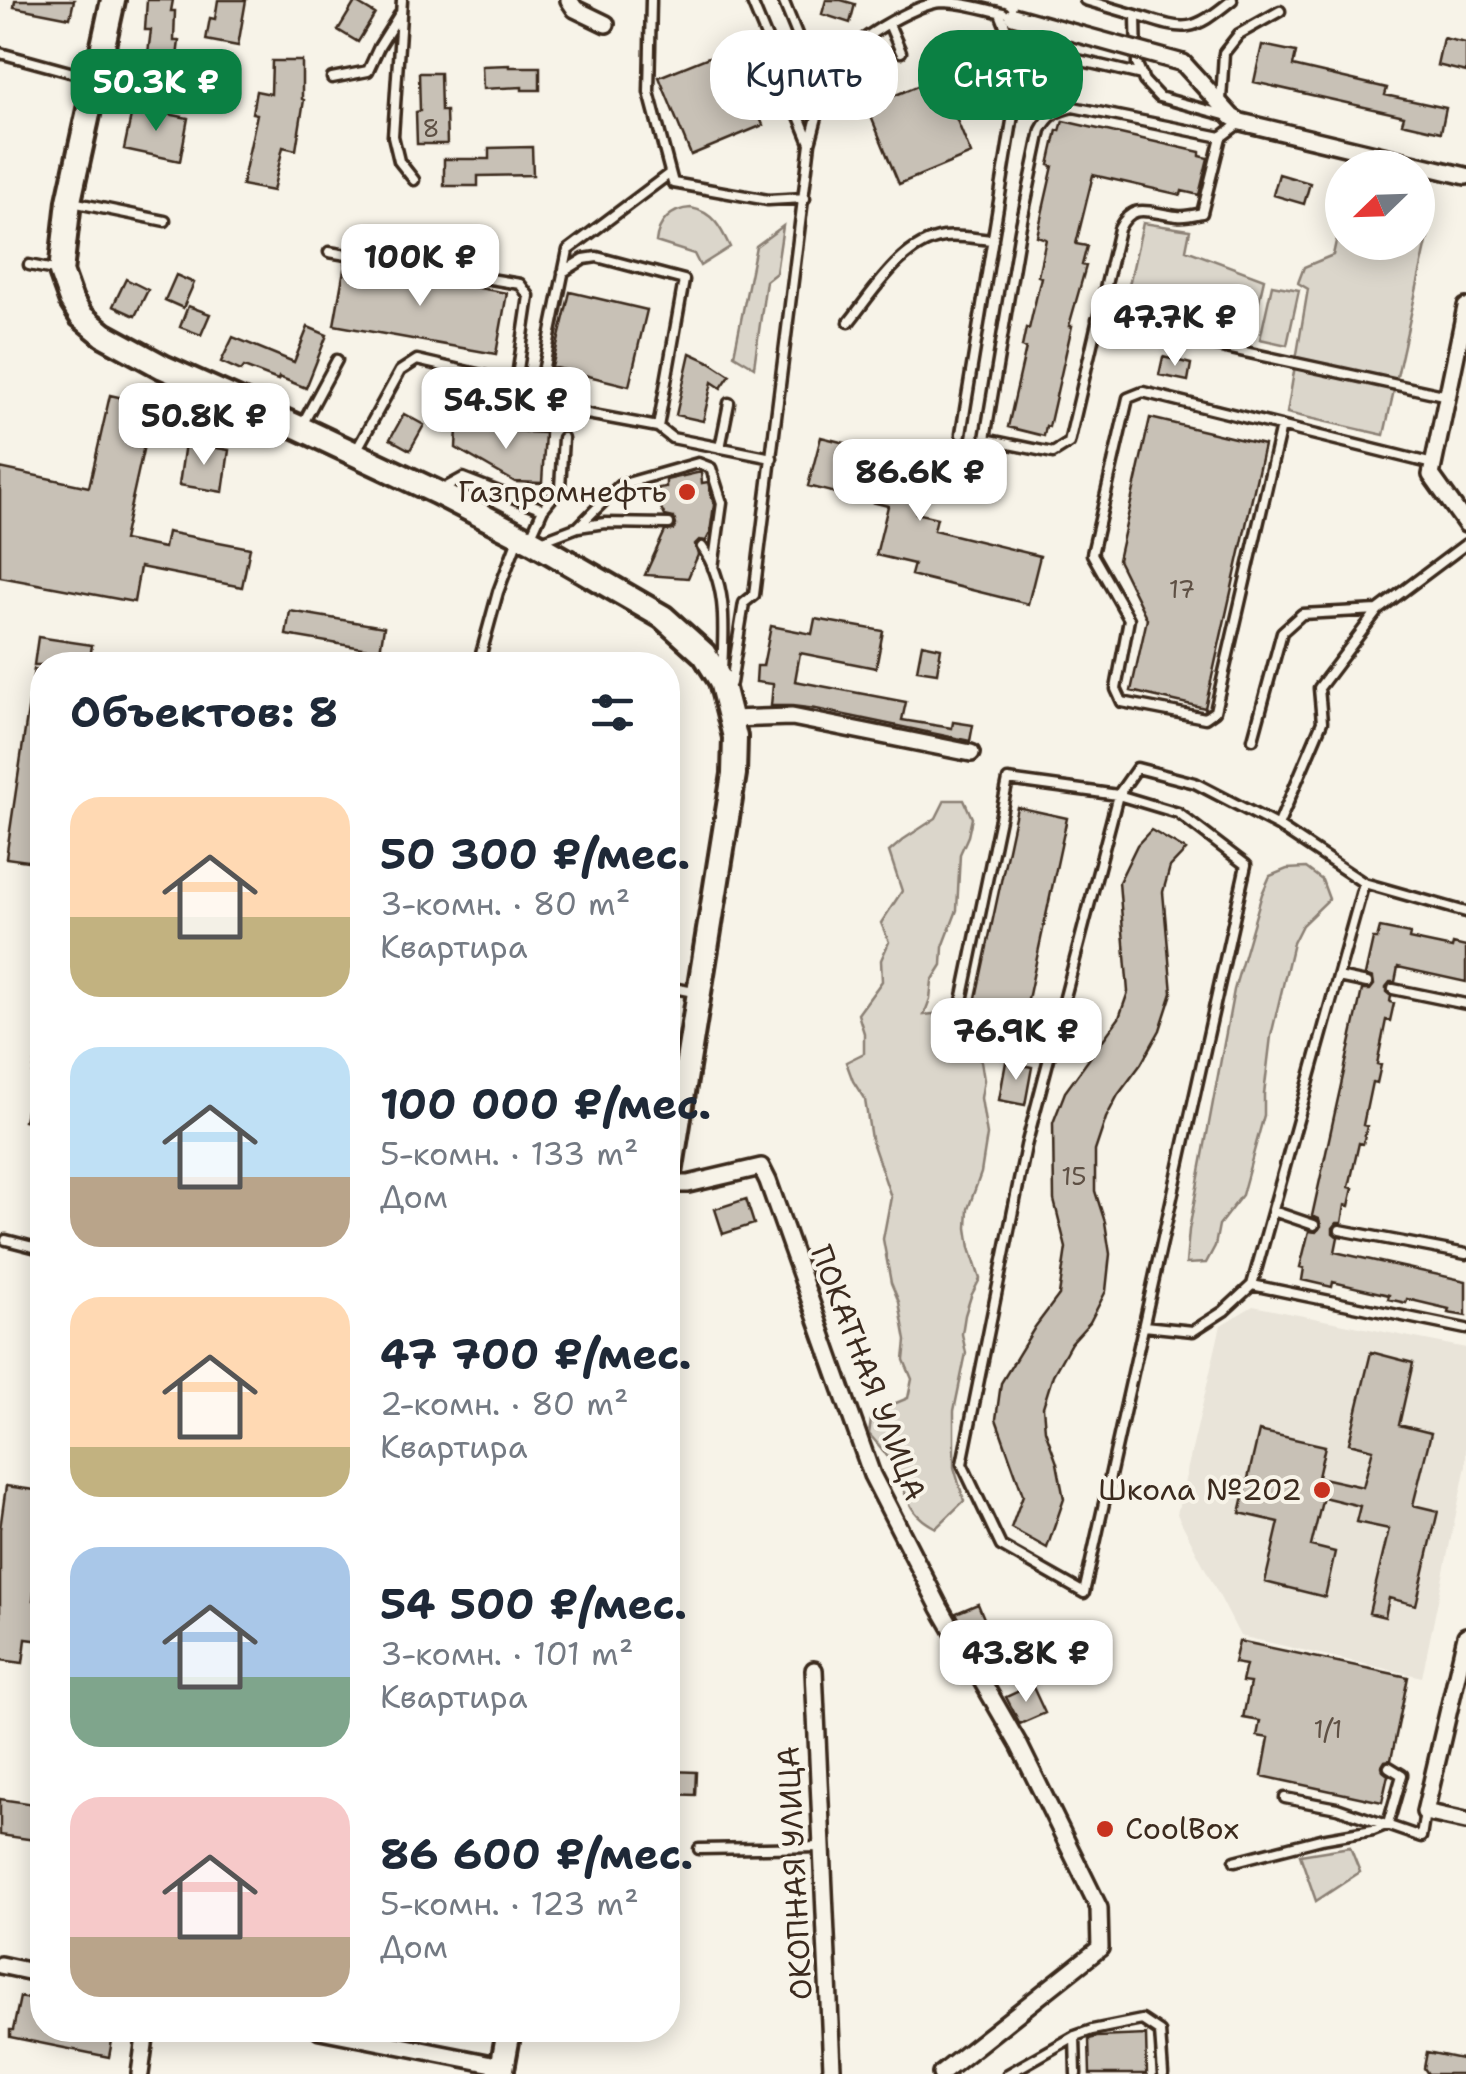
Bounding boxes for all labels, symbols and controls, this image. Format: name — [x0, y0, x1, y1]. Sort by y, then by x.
chip: Купить — [710, 30, 898, 120]
chip: Снять — [918, 30, 1083, 120]
pin: 50.3K ₽ — [64, 49, 248, 134]
text: 50.3K ₽ — [93, 60, 219, 103]
house number: 8 — [422, 111, 440, 145]
north arrow — [1325, 150, 1435, 260]
map controls — [1325, 150, 1435, 260]
pin: 100K ₽ — [339, 224, 501, 309]
text: 100K ₽ — [363, 235, 477, 278]
pin: 47.7K ₽ — [1083, 284, 1267, 369]
text: 47.7K ₽ — [1113, 295, 1237, 338]
pin: 54.5K ₽ — [414, 367, 598, 452]
text: 54.5K ₽ — [444, 378, 568, 421]
pin: 50.8K ₽ — [112, 383, 296, 468]
text: 50.8K ₽ — [141, 394, 267, 437]
pin: 86.6K ₽ — [828, 439, 1012, 524]
text: 86.6K ₽ — [855, 450, 985, 493]
place label: Газпромнефть — [458, 471, 667, 512]
marker: Газпромнефть — [676, 481, 698, 503]
house number: 17 — [1169, 572, 1195, 606]
text: Объектов: 8 — [70, 684, 338, 740]
icon: filters — [585, 685, 640, 740]
text: 50 300 ₽/мес. — [380, 826, 690, 882]
icon: home — [150, 837, 270, 957]
text: 3-комн. · 80 m² — [380, 882, 630, 925]
text: Квартира — [380, 925, 528, 968]
pin: 76.9K ₽ — [924, 998, 1108, 1083]
text: 76.9K ₽ — [953, 1009, 1079, 1052]
text: 100 000 ₽/мес. — [380, 1076, 711, 1132]
icon: home — [150, 1087, 270, 1207]
text: 5-комн. · 133 m² — [380, 1132, 638, 1175]
house number: 15 — [1061, 1159, 1087, 1193]
text: Дом — [380, 1175, 448, 1218]
street label: ПОКАТНАЯ УЛИЦА — [801, 1239, 936, 1506]
text: 47 700 ₽/мес. — [380, 1326, 692, 1382]
icon: home — [150, 1337, 270, 1457]
text: 2-комн. · 80 m² — [380, 1382, 629, 1425]
text: Квартира — [380, 1425, 528, 1468]
place label: Школа №202 — [1098, 1469, 1302, 1510]
marker: Школа №202 — [1311, 1479, 1333, 1501]
text: 54 500 ₽/мес. — [380, 1576, 687, 1632]
icon: home — [150, 1587, 270, 1707]
pin: 43.8K ₽ — [934, 1620, 1118, 1705]
text: 43.8K ₽ — [962, 1631, 1090, 1674]
text: 3-комн. · 101 m² — [380, 1632, 633, 1675]
text: Квартира — [380, 1675, 528, 1718]
house number: 1/1 — [1313, 1712, 1343, 1746]
street label: ОКОПНАЯ УЛИЦА — [767, 1745, 822, 2001]
place label: CoolBox — [1125, 1808, 1239, 1849]
marker: CoolBox — [1094, 1818, 1116, 1840]
text: 86 600 ₽/мес. — [380, 1826, 693, 1882]
icon: home — [150, 1837, 270, 1957]
text: 5-комн. · 123 m² — [380, 1882, 639, 1925]
text: Дом — [380, 1925, 448, 1968]

